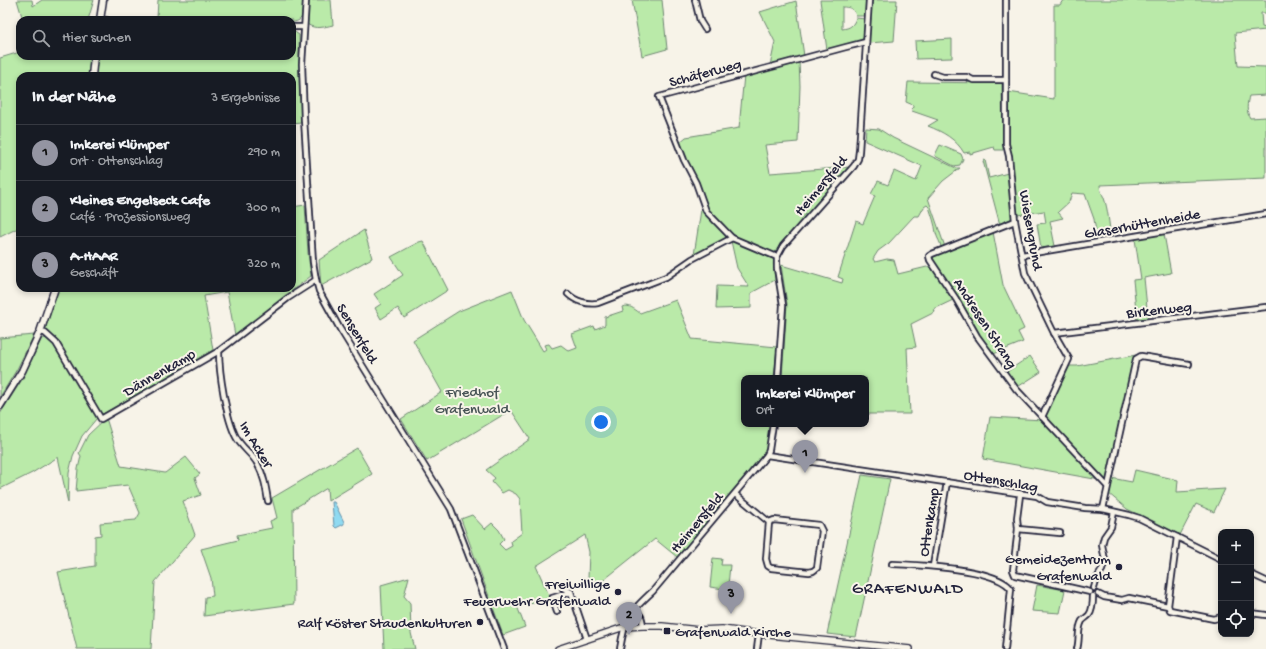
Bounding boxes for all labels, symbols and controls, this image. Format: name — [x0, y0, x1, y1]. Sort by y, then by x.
search box — [16, 16, 296, 60]
icon: search — [30, 27, 52, 49]
text: Hier suchen — [62, 29, 131, 47]
street label: Schäferweg — [667, 56, 744, 92]
text: In der Nähe — [32, 88, 115, 108]
text: 3 Ergebnisse — [211, 91, 280, 106]
text: Imkerei Klümper — [70, 136, 168, 154]
text: 1 — [42, 145, 48, 160]
text: 290 m — [247, 145, 280, 160]
street label: Heimersfeld — [791, 152, 853, 220]
text: Ort · Ottenschlag — [70, 154, 163, 169]
street label: Wiesengrund — [1014, 189, 1046, 273]
text: Kleines Engelseck Cafe — [70, 192, 210, 210]
text: 2 — [42, 201, 48, 216]
text: 300 m — [246, 201, 280, 216]
street label: Glaserhüttenheide — [1083, 206, 1202, 244]
text: Café · Prozessionsweg — [70, 210, 190, 225]
text: A-HAAR — [70, 248, 118, 266]
text: 3 — [42, 257, 48, 272]
text: 320 m — [247, 257, 280, 272]
text: Geschäft — [70, 266, 118, 281]
street label: Andresen Strang — [948, 276, 1020, 373]
street label: Birkenweg — [1125, 299, 1193, 323]
street label: Sensenfeld — [331, 301, 382, 368]
street label: Dännenkamp — [120, 346, 200, 402]
popup — [741, 375, 869, 427]
park label: Friedhof Grafenwald — [435, 384, 511, 419]
text: Imkerei Klümper — [756, 385, 854, 403]
text: Ort — [756, 403, 774, 418]
your location — [591, 412, 611, 432]
street label: Im Acker — [234, 418, 277, 473]
pin: 1 — [792, 440, 818, 473]
street label: Ottenschlag — [962, 467, 1039, 497]
street label: Ottenkamp — [916, 486, 944, 558]
street label: Heimersfeld — [667, 489, 729, 557]
map controls — [1218, 529, 1254, 637]
button: + — [1218, 529, 1254, 565]
place label: Gemeidezentrum Grafenwald — [1005, 551, 1112, 586]
marker: Gemeidezentrum Grafenwald — [1114, 562, 1124, 572]
button: − — [1218, 565, 1254, 601]
place label: Freiwillige Feuerwehr Grafenwald — [463, 576, 611, 611]
district label: GRAFENWALD — [852, 580, 964, 600]
pin: 3 — [718, 581, 744, 614]
marker: Freiwillige Feuerwehr Grafenwald — [613, 587, 623, 597]
button: locate — [1218, 601, 1254, 637]
pin: 2 — [616, 602, 642, 635]
place label: Ralf Köster Staudenkulturen — [298, 615, 472, 633]
marker: Ralf Köster Staudenkulturen — [475, 617, 485, 627]
place label: Grafenwald Kirche — [675, 624, 791, 642]
marker: Grafenwald Kirche — [662, 626, 672, 636]

